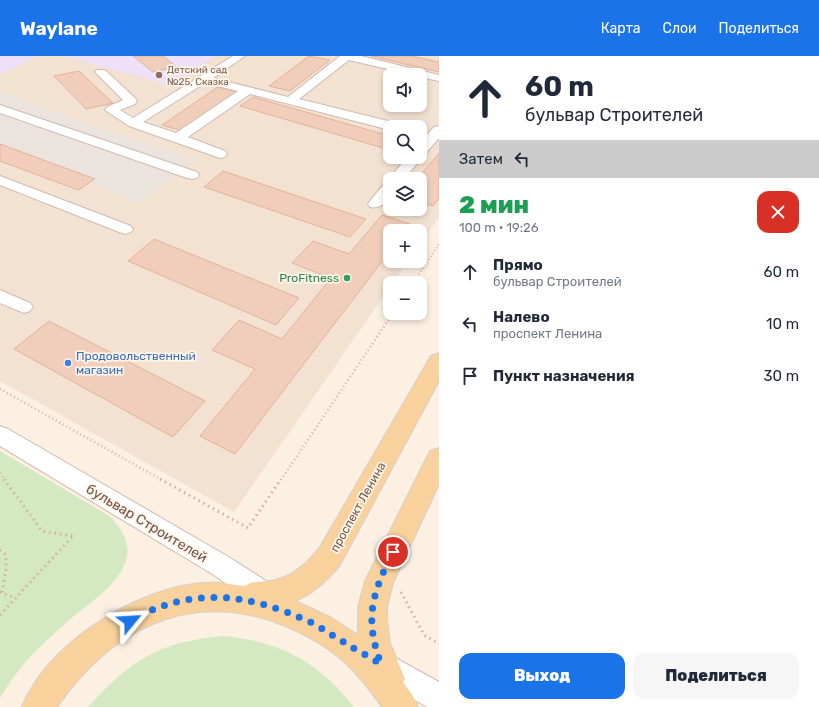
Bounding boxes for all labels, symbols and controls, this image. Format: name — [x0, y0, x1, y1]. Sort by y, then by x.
text: Waylane — [20, 17, 98, 40]
text: Карта — [601, 20, 641, 37]
text: Слои — [663, 20, 697, 37]
text: Поделиться — [719, 20, 799, 37]
place label: Детский сад №25, Сказка — [167, 64, 229, 88]
map controls — [383, 68, 427, 320]
button: sound — [383, 68, 427, 112]
marker: Детский сад №25, Сказка — [154, 70, 164, 80]
text: 60 m — [525, 70, 594, 103]
icon: ahead — [459, 72, 511, 124]
text: бульвар Строителей — [525, 104, 703, 126]
button: search — [383, 120, 427, 164]
icon: left — [511, 148, 533, 170]
text: Затем — [459, 150, 503, 168]
button: layers — [383, 172, 427, 216]
text: 2 мин — [459, 191, 529, 219]
button: close — [757, 191, 799, 233]
text: 100 m · 19:26 — [459, 220, 539, 235]
button: + — [383, 224, 427, 268]
text: Прямо — [493, 256, 543, 274]
icon: ahead — [459, 261, 481, 283]
text: 60 m — [763, 263, 799, 281]
place label: ProFitness — [279, 271, 339, 285]
marker: ProFitness — [342, 273, 352, 283]
text: бульвар Строителей — [493, 274, 622, 289]
button: − — [383, 276, 427, 320]
text: Налево — [493, 308, 550, 326]
icon: left — [459, 313, 481, 335]
text: 10 m — [766, 315, 799, 333]
text: проспект Ленина — [493, 326, 602, 341]
place label: Продовольственный магазин — [76, 349, 196, 377]
marker: Продовольственный магазин — [63, 358, 73, 368]
icon: arrive — [459, 365, 481, 387]
text: Пункт назначения — [493, 367, 635, 385]
text: 30 m — [763, 367, 799, 385]
street label: проспект Ленина — [327, 460, 389, 554]
street label: бульвар Строителей — [83, 480, 211, 566]
pin — [376, 535, 410, 569]
icon: arrive — [382, 541, 404, 563]
position arrow — [109, 600, 151, 642]
button: Выход — [459, 653, 625, 699]
button: Поделиться — [633, 653, 799, 699]

